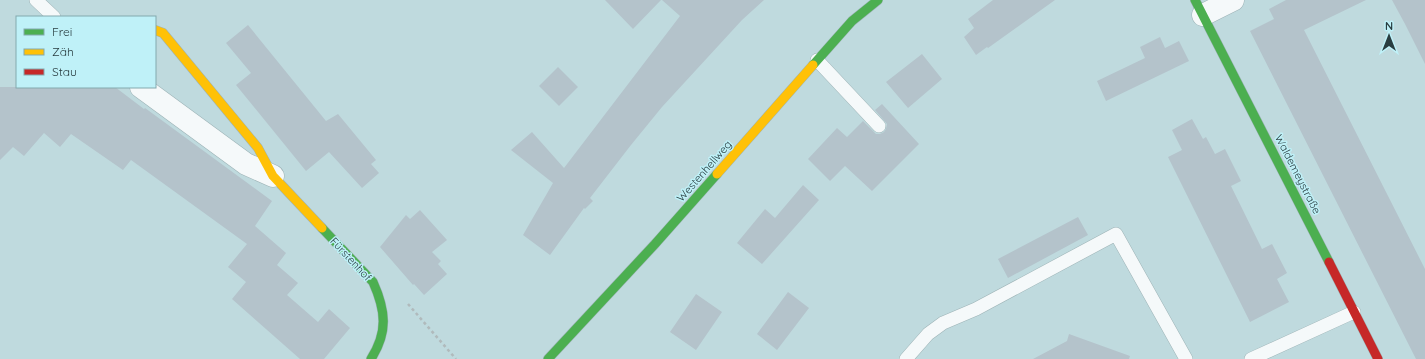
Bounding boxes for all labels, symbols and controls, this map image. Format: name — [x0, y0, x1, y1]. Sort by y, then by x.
legend — [16, 16, 156, 88]
north arrow — [1369, 16, 1409, 56]
text: N — [1385, 19, 1393, 33]
text: Frei — [52, 24, 72, 39]
text: Zäh — [52, 44, 74, 59]
text: Stau — [52, 64, 77, 79]
street label: Waldemeystraße — [1272, 132, 1324, 216]
street label: Westenhellweg — [674, 137, 734, 205]
street label: Fürstenhof — [327, 234, 375, 284]

